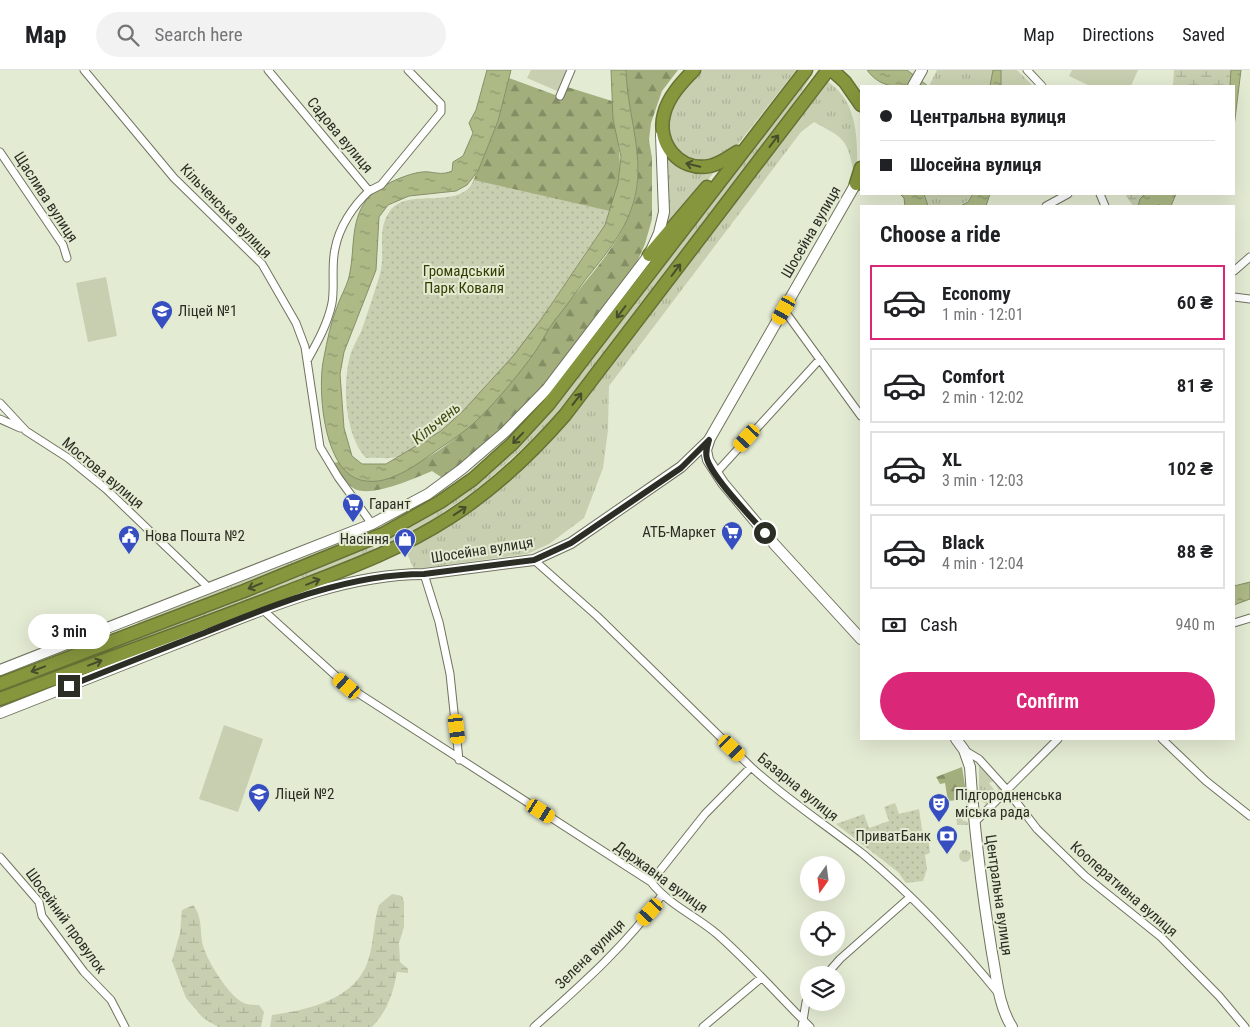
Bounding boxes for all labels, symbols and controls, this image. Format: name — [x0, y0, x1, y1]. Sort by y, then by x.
search box — [96, 12, 446, 57]
text: Map — [25, 21, 66, 49]
icon: search — [114, 21, 142, 49]
text: Search here — [154, 23, 243, 46]
text: Map — [1023, 24, 1054, 45]
text: Directions — [1082, 24, 1154, 45]
text: Saved — [1182, 24, 1225, 45]
street label: Садова вулиця — [303, 93, 377, 177]
text: Центральна вулиця — [910, 105, 1066, 128]
one-way arrow — [769, 134, 779, 148]
street label: Щаслива вулиця — [10, 148, 82, 246]
text: Шосейна вулиця — [910, 153, 1042, 176]
street label: Кільченська вулиця — [176, 160, 276, 262]
one-way arrow — [685, 160, 701, 169]
street label: Шосейна вулиця — [777, 183, 845, 281]
text: Choose a ride — [880, 222, 1001, 247]
park label: Громадський Парк Коваля — [423, 262, 505, 297]
one-way arrow — [671, 263, 681, 277]
icon: car — [882, 280, 927, 325]
text: Economy — [942, 282, 1011, 305]
text: 60 ₴ — [1177, 291, 1213, 314]
car — [770, 293, 797, 327]
school or university icon: Ліцей №1 — [150, 299, 174, 330]
place label: Ліцей №1 — [178, 302, 237, 320]
one-way arrow — [616, 305, 626, 319]
text: 1 min · 12:01 — [942, 305, 1024, 324]
icon: car — [882, 363, 927, 408]
text: Comfort — [942, 365, 1005, 388]
text: 81 ₴ — [1177, 374, 1213, 397]
text: 2 min · 12:02 — [942, 388, 1024, 407]
one-way arrow — [572, 393, 583, 406]
water label: Кільчень — [408, 398, 464, 448]
car — [731, 422, 762, 454]
one-way arrow — [512, 432, 524, 444]
street label: Мостова вулиця — [58, 433, 148, 513]
icon: car — [882, 446, 927, 491]
text: XL — [942, 448, 962, 471]
text: 102 ₴ — [1167, 457, 1213, 480]
text: 3 min · 12:03 — [942, 471, 1024, 490]
supermarket icon: Гарант — [341, 492, 365, 523]
place label: Гарант — [369, 495, 411, 513]
one-way arrow — [452, 506, 466, 516]
supermarket icon: АТБ-Маркет — [720, 520, 744, 551]
route start — [754, 522, 776, 544]
place label: АТБ-Маркет — [642, 523, 716, 541]
public building icon: Нова Пошта №2 — [117, 524, 141, 555]
place label: Нова Пошта №2 — [145, 527, 245, 545]
shop icon: Насіння — [393, 527, 417, 558]
icon: car — [882, 529, 927, 574]
place label: Насіння — [340, 530, 389, 548]
text: Black — [942, 531, 984, 554]
street label: Шосейна вулиця — [429, 533, 535, 567]
text: 88 ₴ — [1177, 540, 1213, 563]
text: 4 min · 12:04 — [942, 554, 1024, 573]
one-way arrow — [304, 577, 320, 586]
one-way arrow — [248, 582, 263, 592]
icon: cash — [880, 611, 908, 639]
text: Cash — [920, 613, 958, 636]
callout: 3 min — [28, 614, 110, 648]
text: 940 m — [1176, 615, 1215, 634]
text: 3 min — [51, 622, 87, 641]
one-way arrow — [86, 658, 102, 667]
one-way arrow — [31, 665, 46, 674]
car — [330, 670, 363, 702]
button: Confirm — [880, 672, 1215, 730]
route end — [58, 675, 80, 697]
car — [447, 713, 466, 745]
car — [715, 732, 748, 764]
street label: Базарна вулиця — [754, 749, 842, 825]
school or university icon: Ліцей №2 — [247, 782, 271, 813]
place label: Ліцей №2 — [275, 785, 334, 803]
place label: Підгородненська міська рада — [955, 786, 1062, 821]
theatre icon: Підгородненська міська рада — [927, 792, 951, 823]
car — [524, 797, 557, 825]
bank icon: ПриватБанк — [935, 824, 959, 855]
place label: ПриватБанк — [855, 827, 931, 845]
street label: Центральна вулиця — [982, 833, 1016, 957]
street label: Державна вулиця — [611, 837, 711, 917]
street label: Кооперативна вулиця — [1067, 838, 1181, 940]
north arrow — [800, 856, 845, 901]
map controls — [800, 856, 845, 1011]
street label: Шосейний провулок — [22, 865, 110, 977]
car — [634, 896, 665, 928]
button: locate — [800, 911, 845, 956]
street label: Зелена вулиця — [551, 915, 629, 993]
button: layers — [800, 966, 845, 1011]

